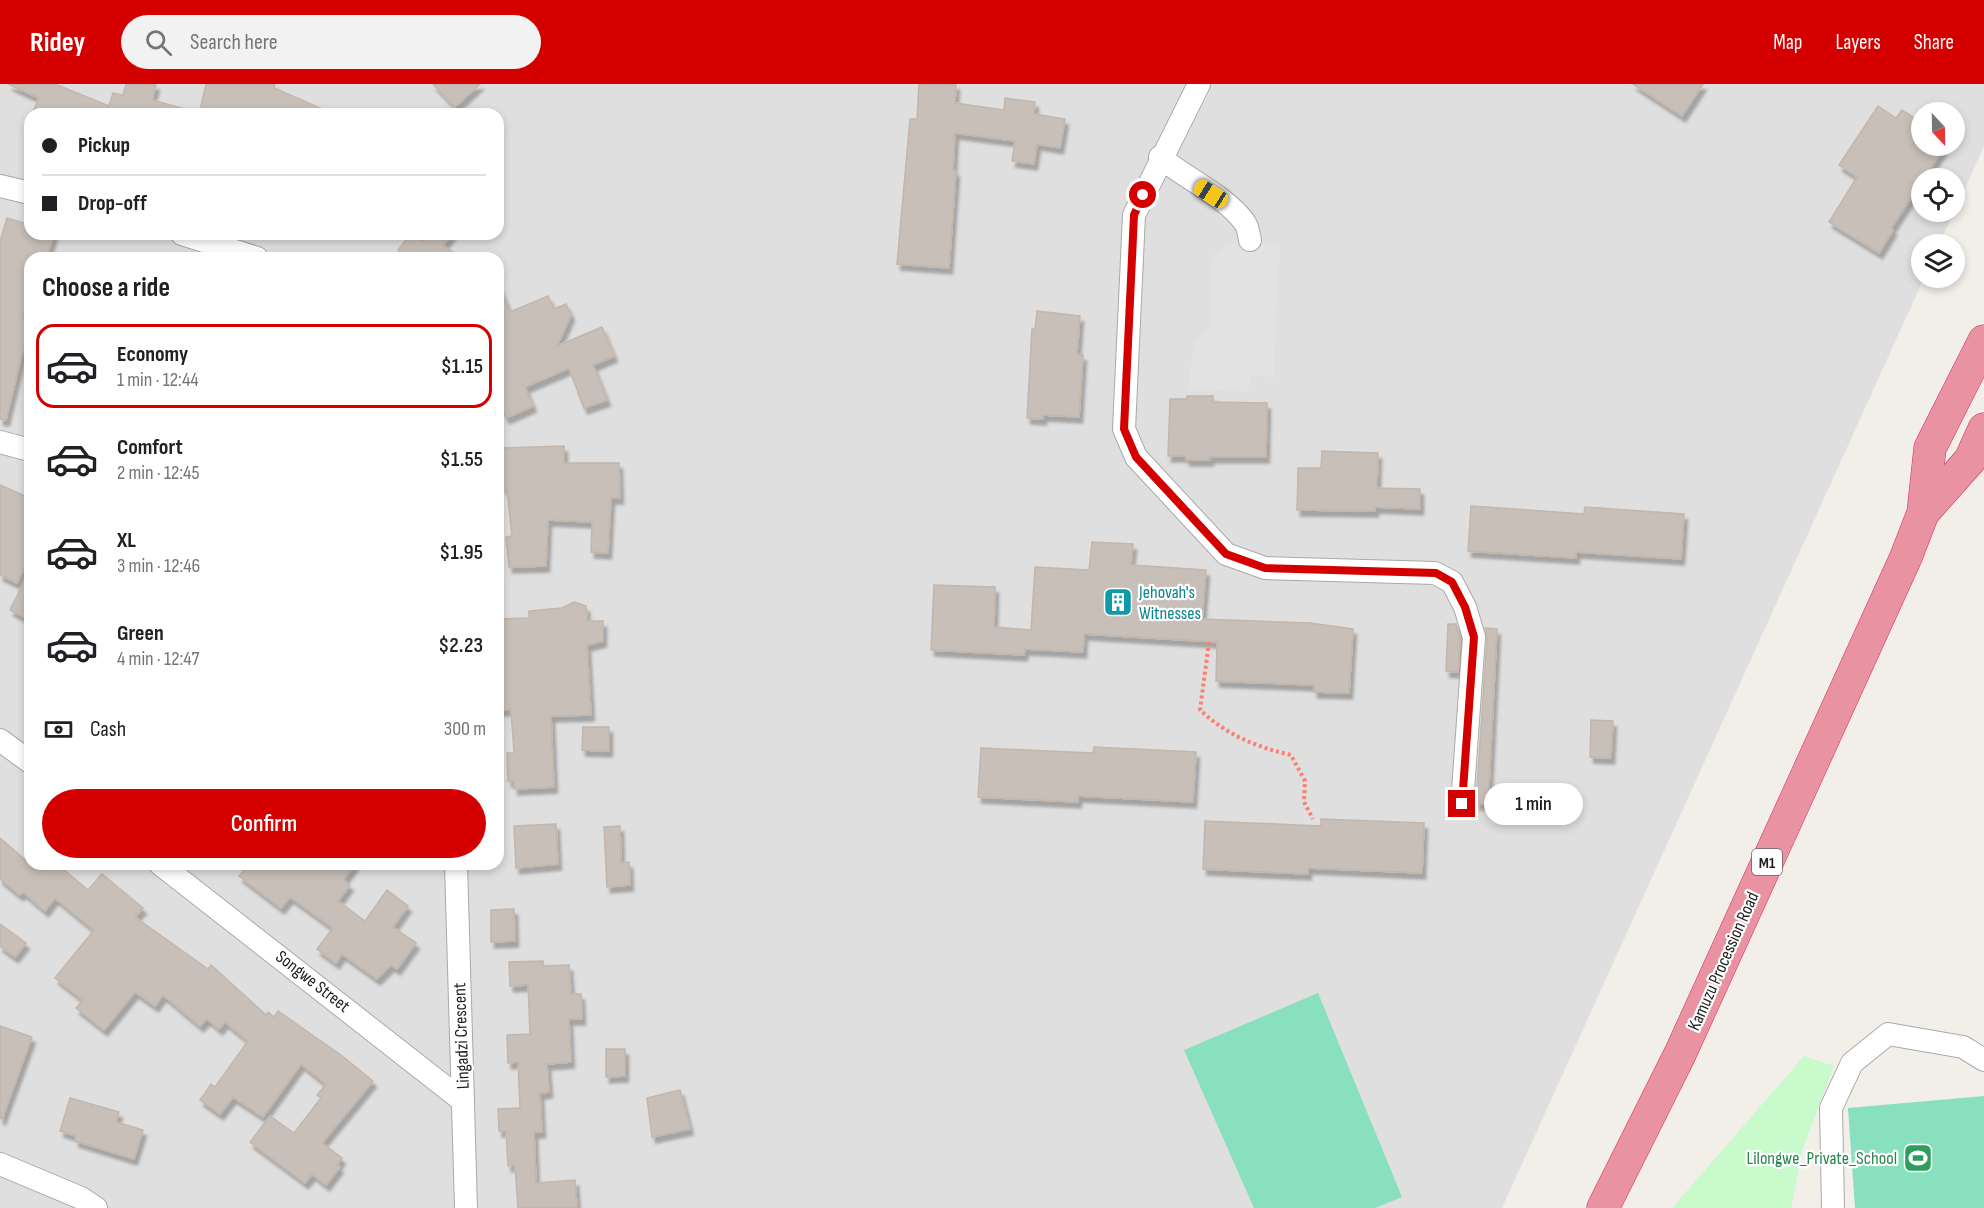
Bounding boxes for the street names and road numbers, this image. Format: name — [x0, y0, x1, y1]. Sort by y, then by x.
road number: M1 — [1752, 849, 1782, 875]
street label: Kamuzu Procession Road — [1683, 889, 1763, 1034]
street label: Songwe Street — [272, 946, 354, 1017]
street label: Lingadzi Crescent — [449, 982, 474, 1090]

